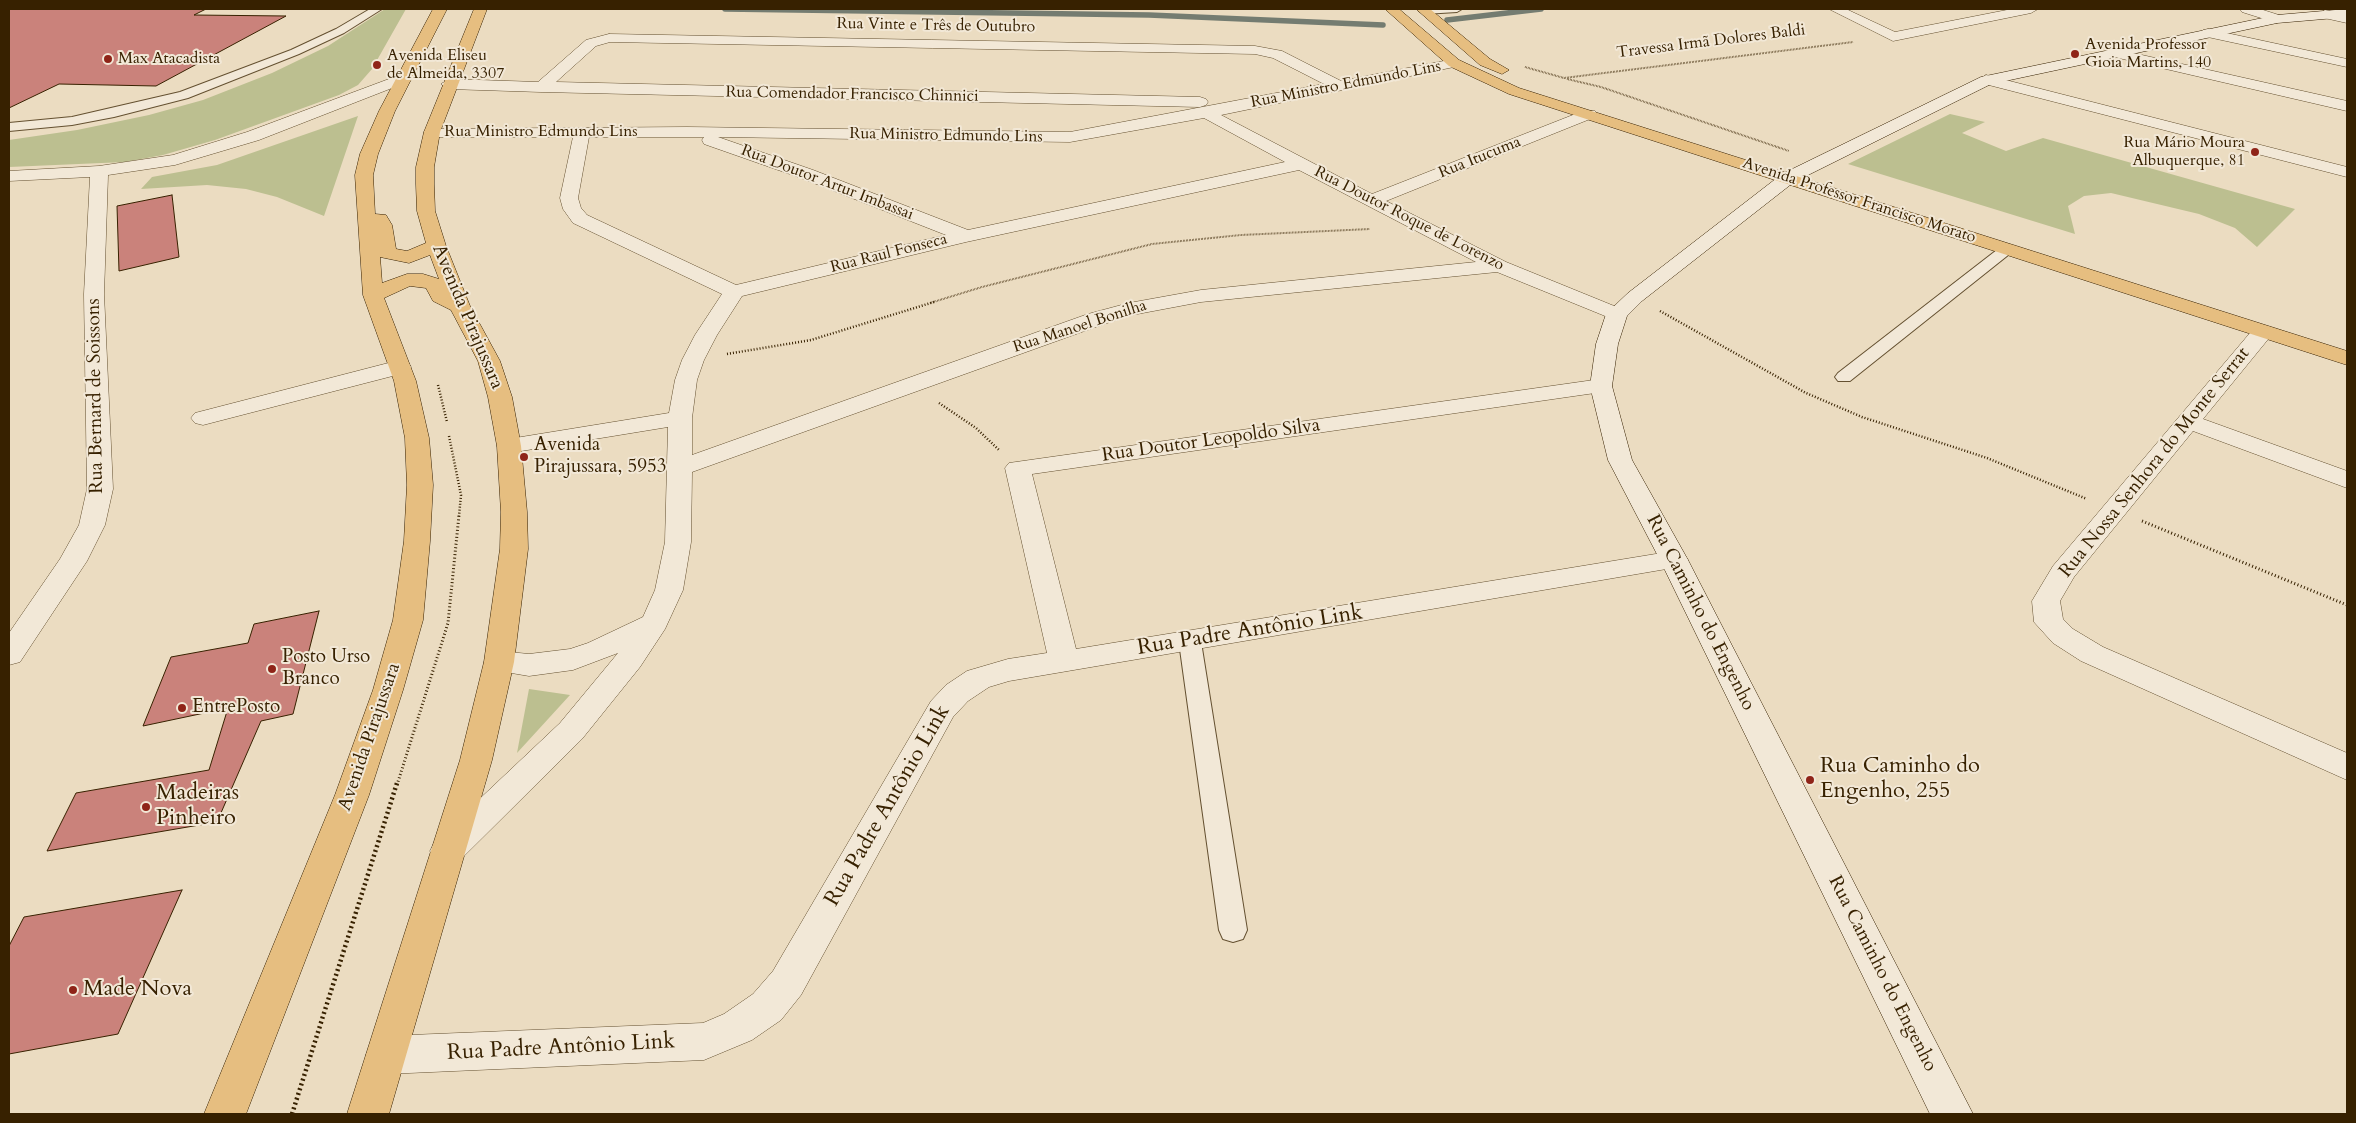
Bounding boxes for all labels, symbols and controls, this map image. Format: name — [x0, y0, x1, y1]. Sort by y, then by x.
street label: Rua Vinte e Três de Outubro — [837, 15, 1035, 37]
street label: Travessa Irmã Dolores Baldi — [1616, 21, 1806, 63]
place label: Avenida Professor Gioia Martins, 140 — [2085, 35, 2211, 73]
place label: Avenida Eliseu de Almeida, 3307 — [387, 46, 504, 84]
marker: Avenida Professor Gioia Martins, 140 — [2069, 48, 2081, 60]
place label: Max Atacadista — [118, 49, 220, 69]
marker: Max Atacadista — [102, 53, 114, 65]
street label: Rua Ministro Edmundo Lins — [1249, 57, 1443, 113]
marker: Avenida Eliseu de Almeida, 3307 — [371, 59, 383, 71]
street label: Rua Comendador Francisco Chinnici — [725, 83, 979, 107]
street label: Rua Ministro Edmundo Lins — [444, 122, 638, 142]
street label: Rua Ministro Edmundo Lins — [849, 125, 1043, 147]
street label: Rua Itucuma — [1436, 133, 1524, 183]
place label: Rua Mário Moura Albuquerque, 81 — [2123, 133, 2245, 171]
street label: Rua Doutor Artur Imbassai — [738, 141, 916, 225]
marker: Rua Mário Moura Albuquerque, 81 — [2249, 146, 2261, 158]
street label: Avenida Professor Francisco Morato — [1740, 154, 1978, 248]
street label: Rua Doutor Roque de Lorenzo — [1311, 163, 1507, 275]
street label: Rua Raul Fonseca — [829, 230, 949, 278]
street label: Avenida Pirajussara — [426, 241, 508, 393]
street label: Rua Manoel Bonilha — [1011, 296, 1149, 358]
street label: Rua Bernard de Soissons — [83, 298, 109, 494]
street label: Rua Nossa Senhora do Monte Serrat — [2055, 343, 2255, 583]
street label: Rua Doutor Leopoldo Silva — [1101, 414, 1321, 468]
place label: Avenida Pirajussara, 5953 — [534, 435, 666, 479]
marker: Avenida Pirajussara, 5953 — [518, 451, 530, 463]
street label: Rua Caminho do Engenho — [1641, 511, 1759, 715]
street label: Rua Padre Antônio Link — [1135, 600, 1365, 662]
place label: Posto Urso Branco — [282, 647, 370, 691]
street label: Avenida Pirajussara — [334, 660, 406, 814]
marker: Posto Urso Branco — [266, 663, 278, 675]
place label: EntrePosto — [192, 697, 280, 719]
street label: Rua Padre Antônio Link — [820, 701, 956, 911]
marker: EntrePosto — [176, 702, 188, 714]
place label: Rua Caminho do Engenho, 255 — [1820, 754, 1980, 806]
marker: Rua Caminho do Engenho, 255 — [1804, 774, 1816, 786]
place label: Madeiras Pinheiro — [156, 781, 239, 832]
marker: Madeiras Pinheiro — [140, 801, 152, 813]
street label: Rua Caminho do Engenho — [1823, 872, 1941, 1076]
place label: Made Nova — [83, 977, 192, 1003]
marker: Made Nova — [67, 984, 79, 996]
street label: Rua Padre Antônio Link — [446, 1029, 676, 1067]

